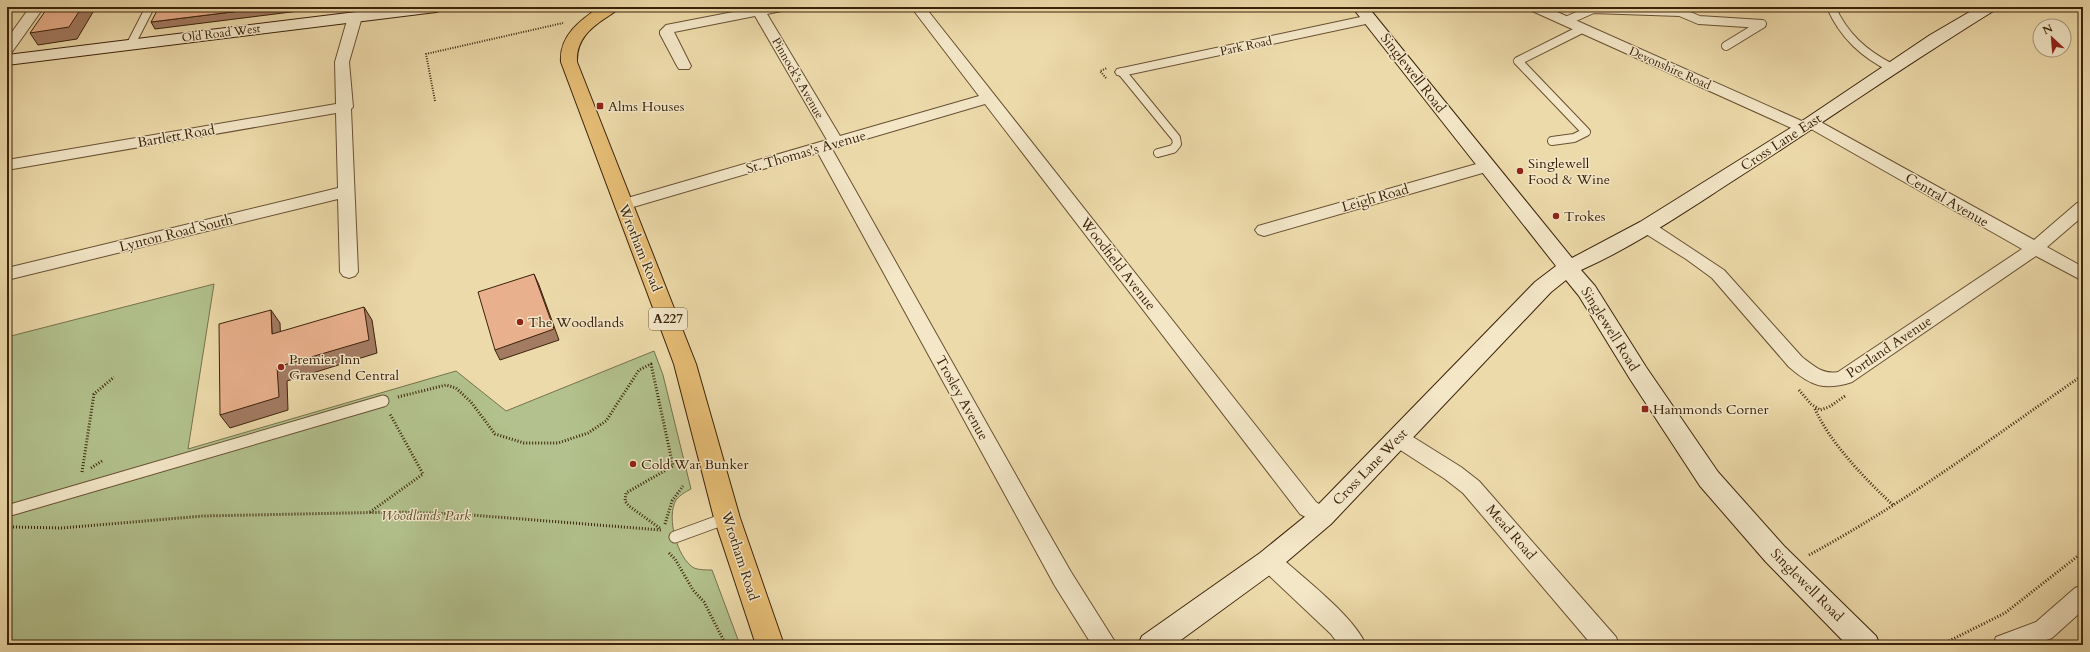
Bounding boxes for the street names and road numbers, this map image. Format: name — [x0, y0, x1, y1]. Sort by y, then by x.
street label: Old Road West — [181, 20, 261, 46]
street label: Singlewell Road — [1376, 29, 1450, 117]
street label: Park Road — [1219, 33, 1274, 59]
street label: Pinnock's Avenue — [768, 34, 828, 122]
street label: Devonshire Road — [1627, 43, 1714, 93]
street label: Cross Lane East — [1737, 108, 1826, 175]
street label: Bartlett Road — [136, 120, 217, 152]
street label: St. Thomas's Avenue — [744, 126, 868, 178]
street label: Central Avenue — [1902, 168, 1992, 232]
street label: Leigh Road — [1339, 179, 1411, 217]
street label: Wrotham Road — [613, 201, 666, 295]
street label: Lynton Road South — [117, 210, 235, 256]
street label: Woodfield Avenue — [1075, 213, 1160, 314]
street label: Singlewell Road — [1577, 283, 1644, 375]
road number: A227 — [649, 308, 687, 330]
street label: Portland Avenue — [1842, 311, 1936, 383]
street label: Trosley Avenue — [931, 352, 993, 444]
street label: Cross Lane West — [1328, 424, 1412, 510]
street label: Mead Road — [1482, 500, 1541, 564]
street label: Wrotham Road — [716, 508, 764, 604]
street label: Singlewell Road — [1766, 544, 1848, 626]

